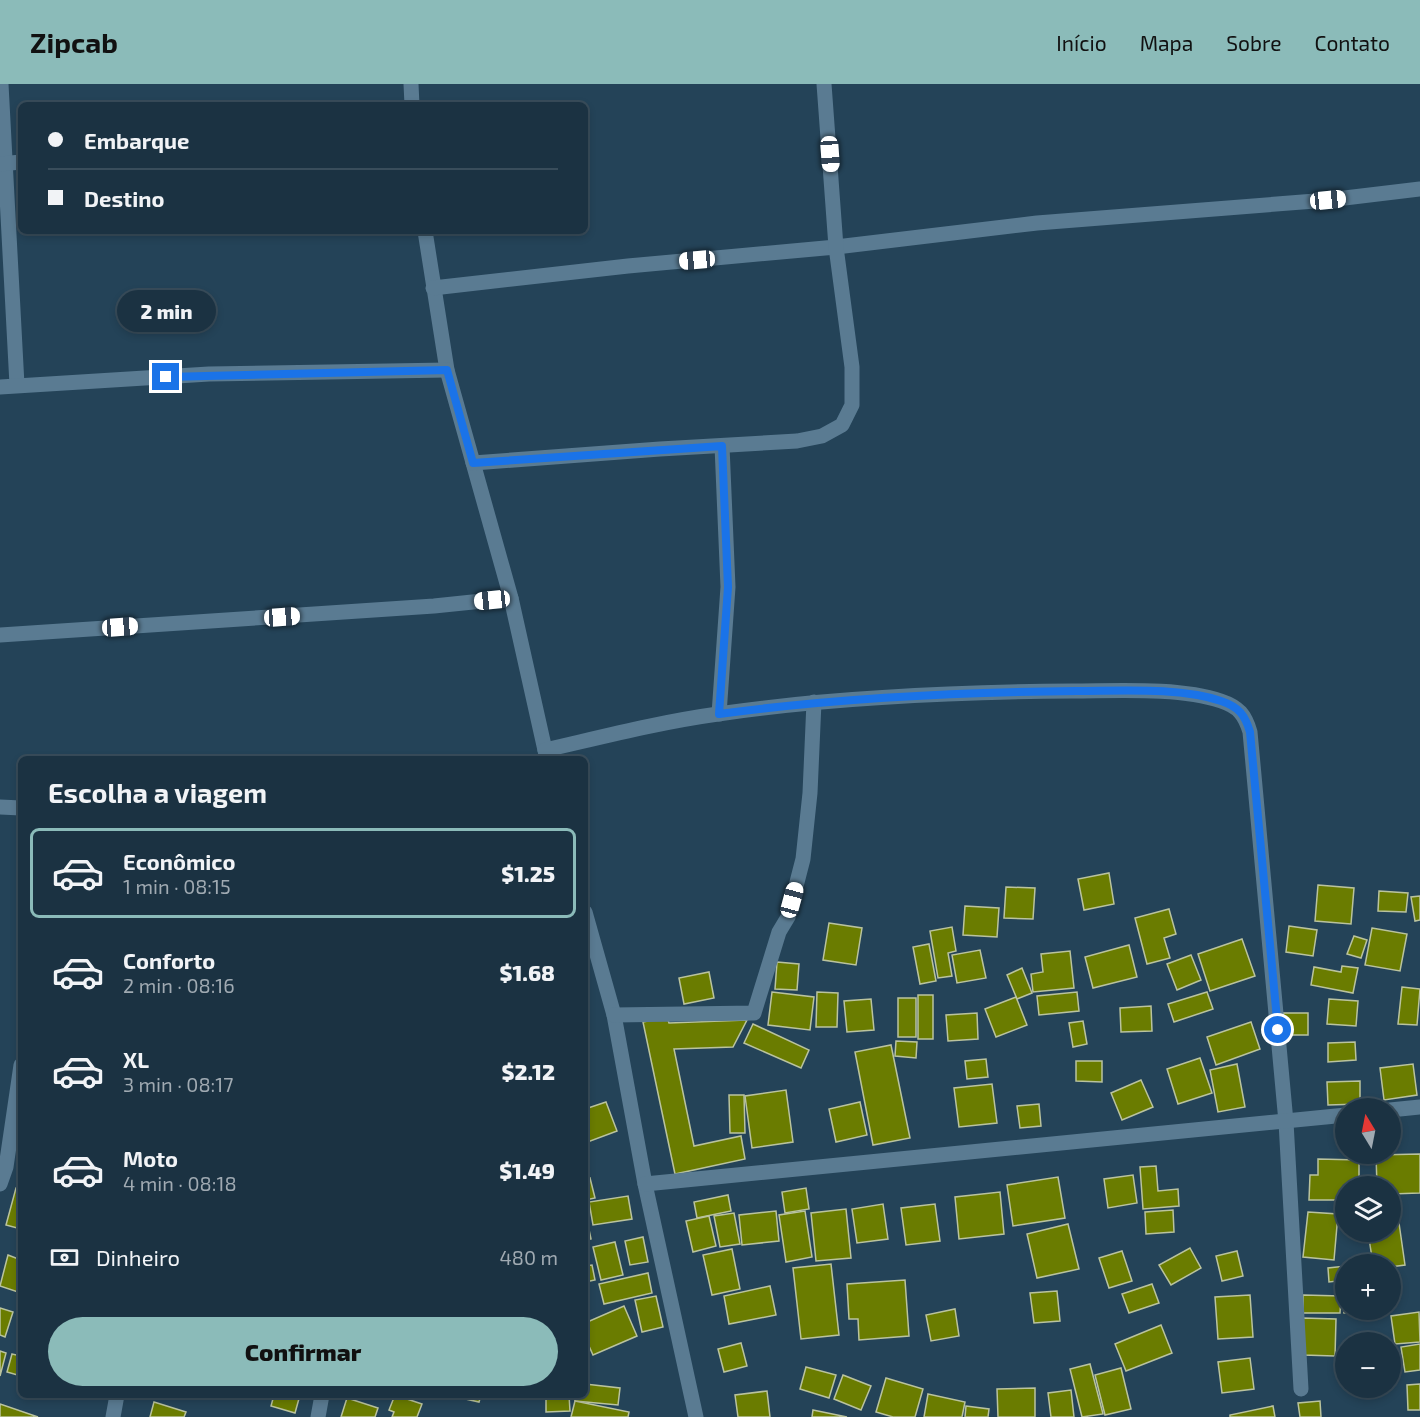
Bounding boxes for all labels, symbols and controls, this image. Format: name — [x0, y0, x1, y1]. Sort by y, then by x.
text: Zipcab — [30, 25, 118, 59]
text: Início — [1056, 30, 1107, 55]
text: Mapa — [1140, 30, 1193, 55]
text: Sobre — [1226, 30, 1281, 55]
text: Contato — [1314, 30, 1390, 55]
text: Embarque — [84, 127, 189, 153]
car — [820, 135, 840, 173]
text: Destino — [84, 185, 164, 211]
car — [1309, 189, 1347, 211]
car — [678, 249, 716, 271]
callout: 2 min — [116, 290, 216, 332]
text: 2 min — [141, 299, 192, 323]
route end — [152, 363, 179, 390]
car — [473, 589, 511, 611]
car — [263, 607, 301, 627]
car — [101, 617, 139, 637]
text: Escolha a viagem — [48, 776, 267, 808]
icon: car — [51, 846, 105, 900]
text: Econômico — [123, 848, 235, 874]
text: $1.25 — [501, 860, 555, 886]
text: 1 min · 08:15 — [123, 874, 231, 898]
car — [779, 880, 805, 920]
icon: car — [51, 945, 105, 999]
text: Conforto — [123, 947, 215, 973]
text: $1.68 — [499, 959, 555, 985]
text: 2 min · 08:16 — [123, 973, 235, 997]
route start — [1264, 1016, 1291, 1043]
icon: car — [51, 1044, 105, 1098]
text: XL — [123, 1046, 149, 1072]
text: $2.12 — [502, 1058, 555, 1084]
text: 3 min · 08:17 — [123, 1072, 233, 1096]
north arrow — [1335, 1098, 1401, 1164]
map controls — [1335, 1098, 1401, 1398]
icon: car — [51, 1143, 105, 1197]
text: Moto — [123, 1145, 178, 1171]
text: $1.49 — [499, 1157, 555, 1183]
text: 4 min · 08:18 — [123, 1171, 237, 1195]
button: layers — [1335, 1176, 1401, 1242]
icon: cash — [48, 1241, 81, 1274]
text: Dinheiro — [96, 1244, 180, 1270]
text: 480 m — [500, 1245, 558, 1269]
button: + — [1335, 1254, 1401, 1320]
button: Confirmar — [48, 1317, 558, 1386]
button: − — [1335, 1332, 1401, 1398]

